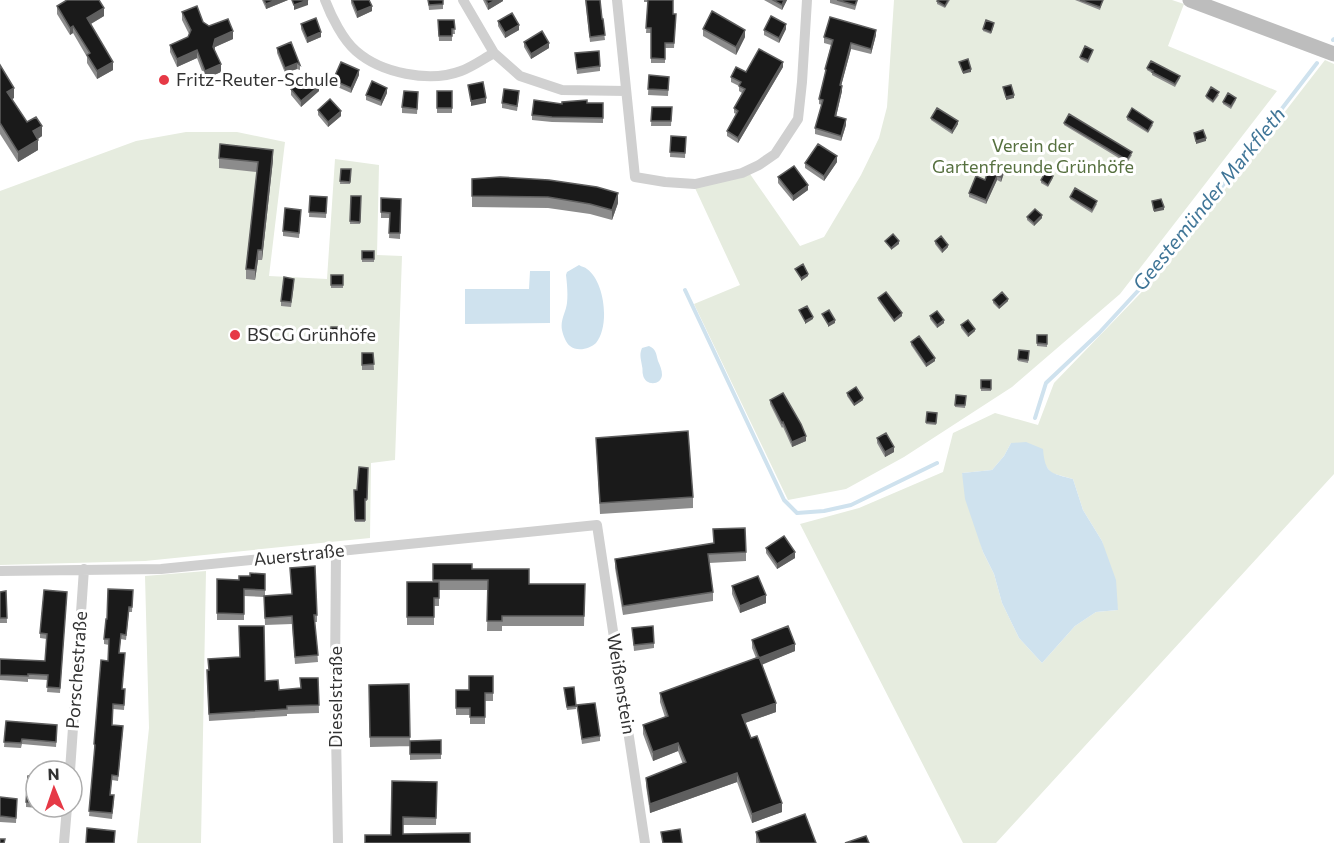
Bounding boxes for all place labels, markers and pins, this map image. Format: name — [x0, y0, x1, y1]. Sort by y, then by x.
place label: Fritz-Reuter-Schule — [176, 68, 338, 90]
marker: Fritz-Reuter-Schule — [157, 73, 171, 87]
place label: BSCG Grünhöfe — [247, 323, 376, 345]
marker: BSCG Grünhöfe — [228, 328, 242, 342]

